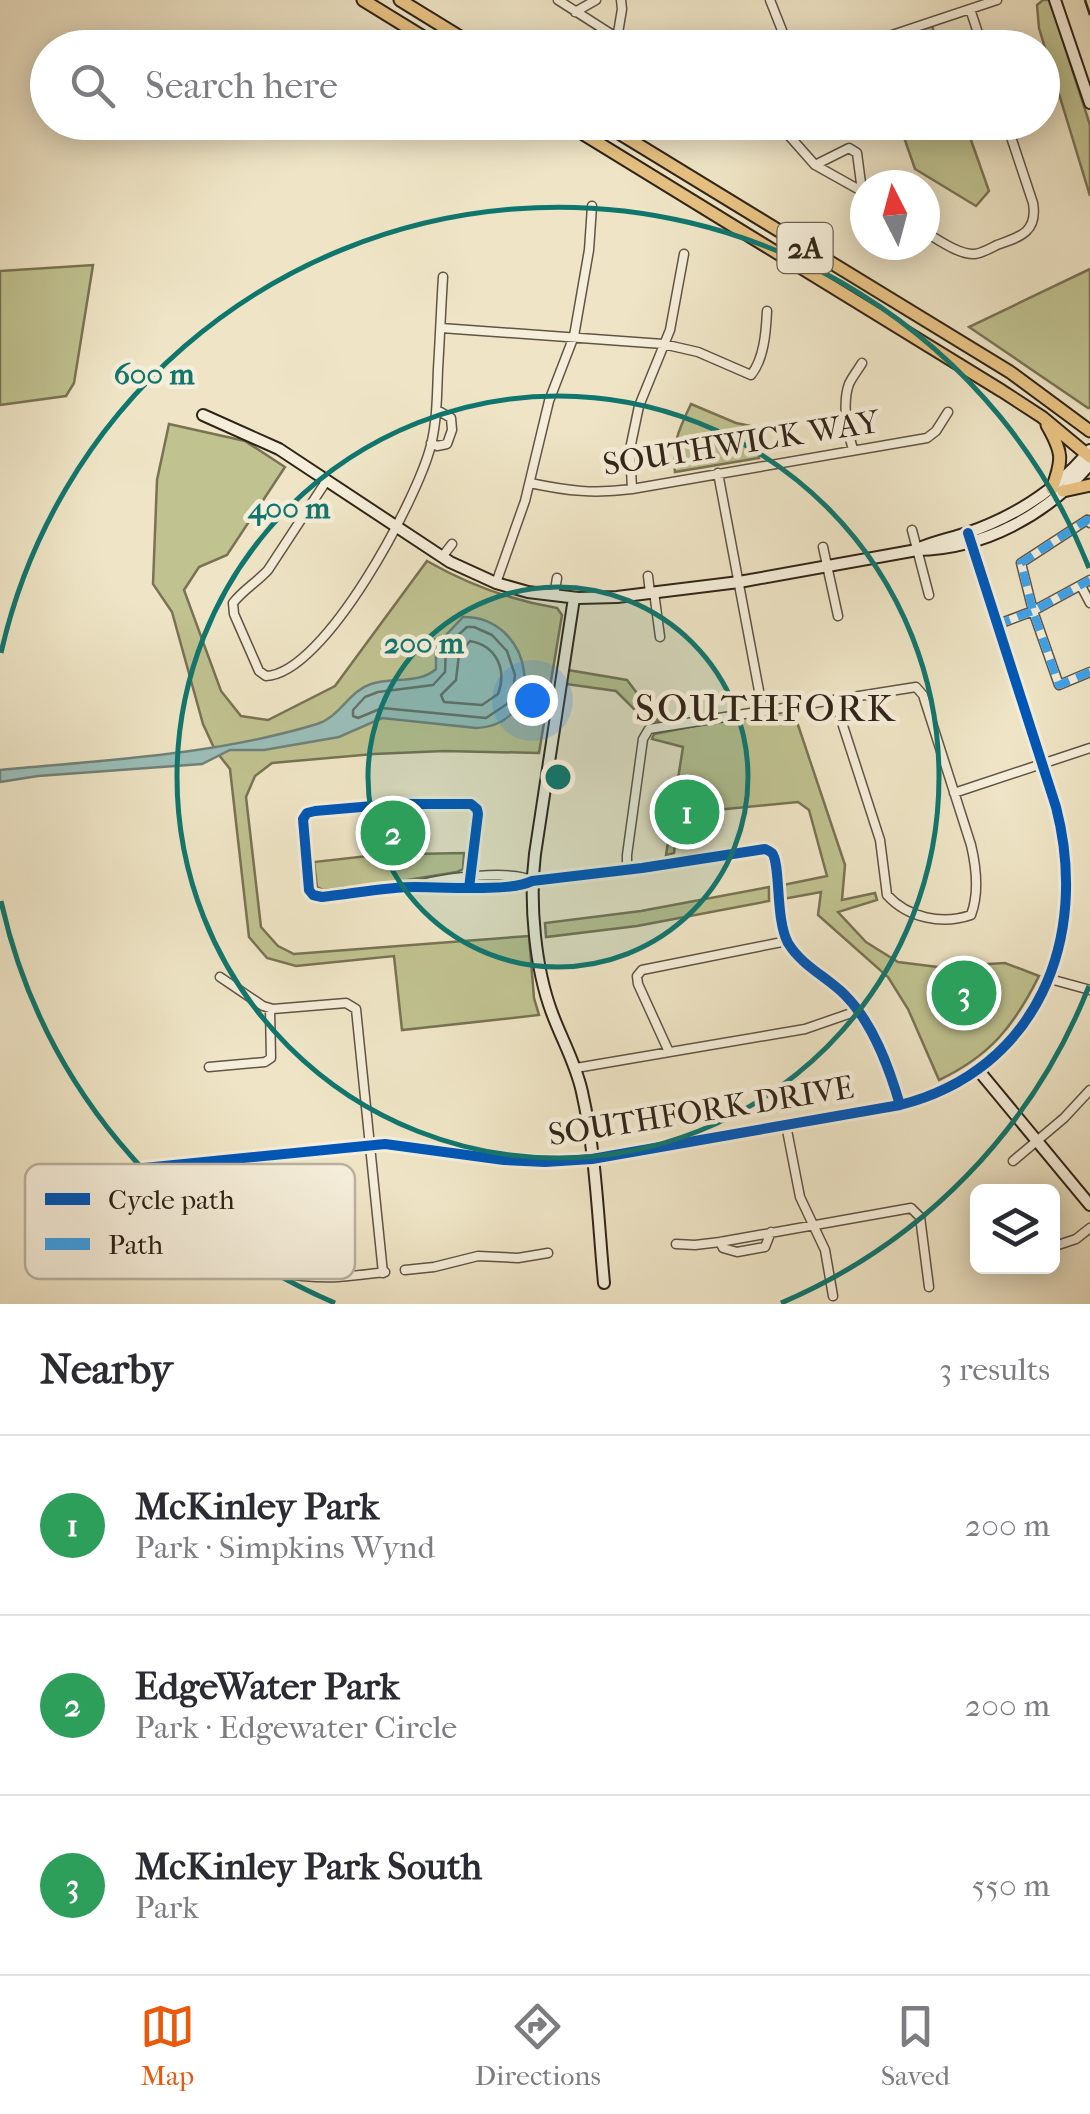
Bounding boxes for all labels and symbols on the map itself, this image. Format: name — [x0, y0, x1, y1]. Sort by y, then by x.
north arrow — [850, 170, 940, 260]
road number: 2A — [778, 223, 832, 273]
text: 600 m — [114, 357, 195, 392]
street label: SOUTHWICK WAY — [600, 403, 883, 483]
text: 400 m — [247, 491, 331, 527]
text: 200 m — [384, 626, 465, 661]
your location — [507, 675, 558, 726]
district label: SOUTHFORK — [635, 686, 897, 731]
centre of rings — [540, 759, 576, 795]
pin: 1 — [654, 774, 720, 850]
pin: 2 — [360, 796, 426, 870]
pin: 3 — [932, 956, 996, 1030]
street label: SOUTHFORK DRIVE — [546, 1069, 856, 1153]
legend — [25, 1164, 355, 1279]
text: Cycle path — [108, 1183, 235, 1216]
text: Path — [108, 1228, 164, 1261]

